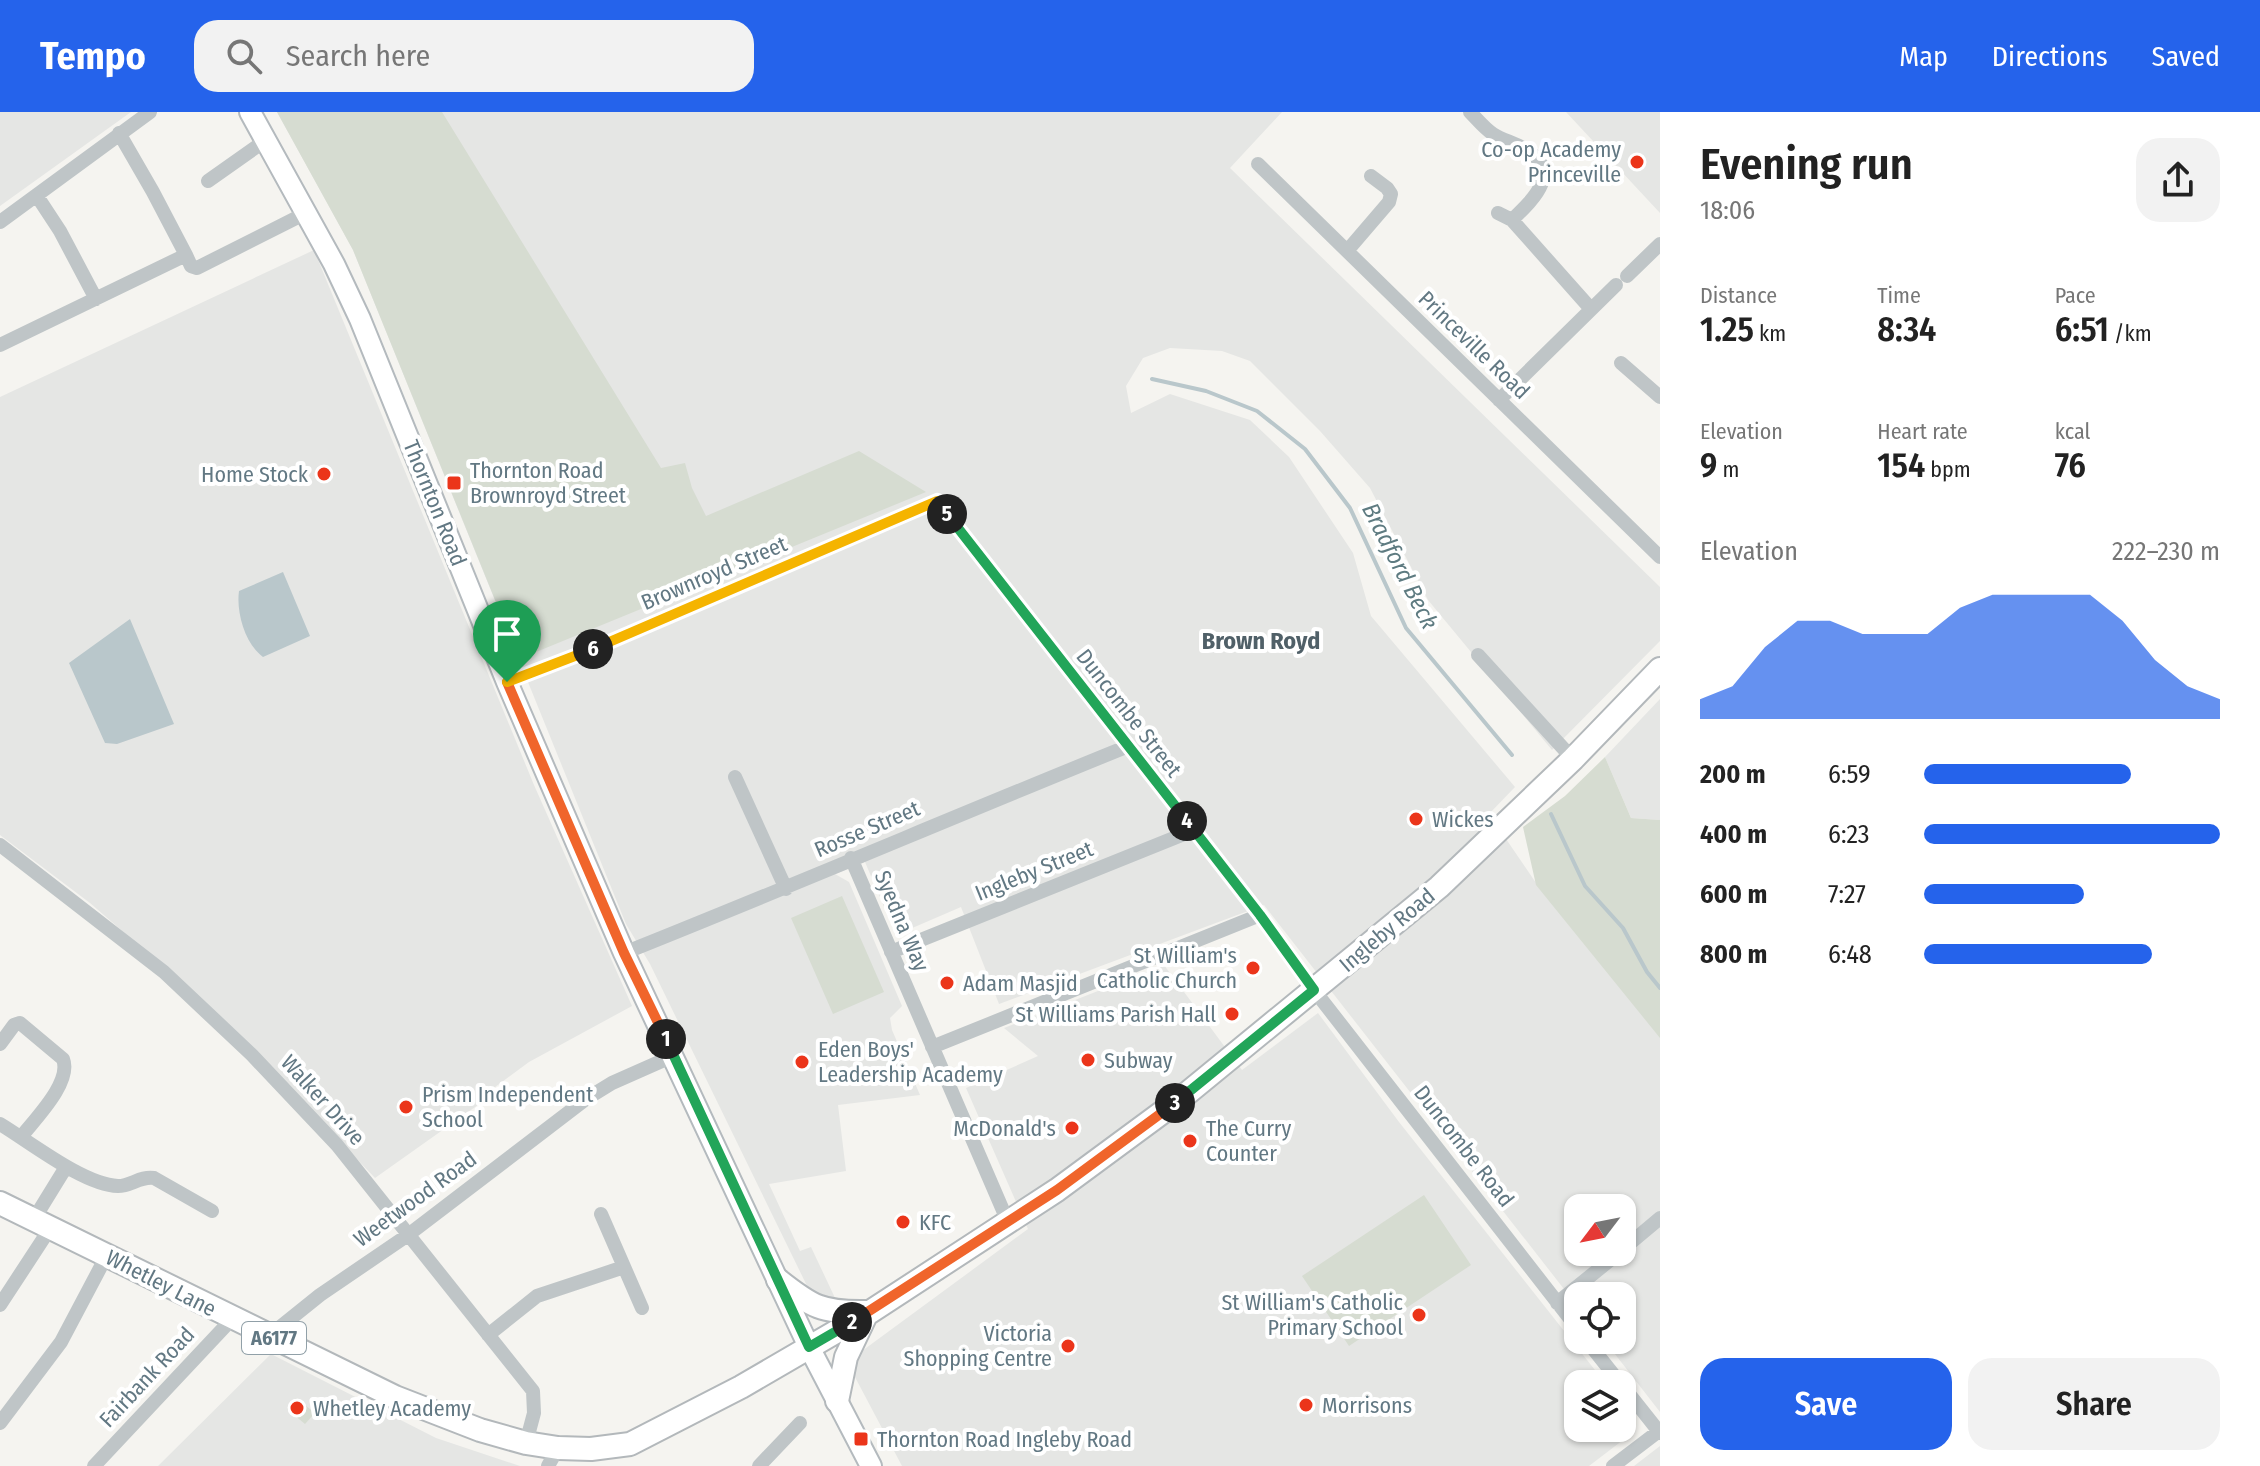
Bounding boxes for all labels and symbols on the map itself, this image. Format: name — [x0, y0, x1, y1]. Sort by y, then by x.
place label: Co-op Academy Princeville — [1481, 136, 1621, 188]
marker: Co-op Academy Princeville — [1628, 153, 1646, 171]
street label: Princeville Road — [1413, 285, 1535, 405]
street label: Thornton Road — [397, 436, 473, 570]
place label: Thornton Road Brownroyd Street — [470, 457, 627, 509]
place label: Home Stock — [201, 461, 309, 488]
marker: Home Stock — [315, 465, 333, 483]
marker: Thornton Road Brownroyd Street — [445, 474, 463, 492]
pin: 5 — [927, 494, 967, 534]
water label: Bradford Beck — [1356, 498, 1444, 634]
street label: Brownroyd Street — [637, 530, 792, 616]
pin — [473, 600, 541, 682]
district label: Brown Royd — [1202, 627, 1320, 655]
pin: 6 — [573, 629, 613, 669]
street label: Duncombe Street — [1071, 644, 1188, 783]
street label: Rosse Street — [810, 794, 925, 863]
pin: 4 — [1167, 801, 1207, 841]
place label: Wickes — [1432, 806, 1494, 833]
marker: Wickes — [1407, 810, 1425, 828]
street label: Ingleby Street — [971, 835, 1098, 907]
street label: Syedna Way — [869, 867, 935, 976]
street label: Ingleby Road — [1334, 882, 1440, 978]
place label: St William's Catholic Church — [1097, 942, 1237, 994]
marker: St William's Catholic Church — [1244, 959, 1262, 977]
place label: Adam Masjid — [963, 970, 1078, 997]
marker: Adam Masjid — [938, 974, 956, 992]
place label: St Williams Parish Hall — [1015, 1001, 1216, 1028]
marker: St Williams Parish Hall — [1223, 1005, 1241, 1023]
pin: 1 — [646, 1019, 686, 1059]
place label: Eden Boys' Leadership Academy — [818, 1036, 1003, 1088]
place label: Subway — [1104, 1047, 1173, 1074]
street label: Walker Drive — [275, 1049, 371, 1151]
marker: Subway — [1079, 1051, 1097, 1069]
marker: Eden Boys' Leadership Academy — [793, 1053, 811, 1071]
street label: Duncombe Road — [1408, 1080, 1520, 1212]
place label: Prism Independent School — [422, 1081, 594, 1133]
pin: 3 — [1155, 1083, 1195, 1123]
marker: Prism Independent School — [397, 1098, 415, 1116]
place label: McDonald's — [953, 1115, 1056, 1142]
place label: The Curry Counter — [1206, 1115, 1291, 1167]
marker: McDonald's — [1063, 1119, 1081, 1137]
marker: The Curry Counter — [1181, 1132, 1199, 1150]
street label: Weetwood Road — [348, 1145, 482, 1253]
north arrow — [1564, 1194, 1636, 1266]
place label: KFC — [919, 1209, 951, 1236]
marker: KFC — [894, 1213, 912, 1231]
street label: Whetley Lane — [101, 1244, 221, 1322]
place label: St William's Catholic Primary School — [1221, 1289, 1404, 1341]
pin: 2 — [832, 1302, 872, 1342]
marker: St William's Catholic Primary School — [1410, 1306, 1428, 1324]
place label: Victoria Shopping Centre — [904, 1320, 1052, 1372]
street label: Fairbank Road — [94, 1321, 200, 1433]
road number: A6177 — [242, 1322, 306, 1354]
marker: Victoria Shopping Centre — [1059, 1337, 1077, 1355]
place label: Morrisons — [1322, 1392, 1412, 1419]
place label: Whetley Academy — [313, 1395, 471, 1422]
marker: Morrisons — [1297, 1396, 1315, 1414]
marker: Whetley Academy — [288, 1399, 306, 1417]
place label: Thornton Road Ingleby Road — [877, 1426, 1132, 1453]
marker: Thornton Road Ingleby Road — [852, 1430, 870, 1448]

